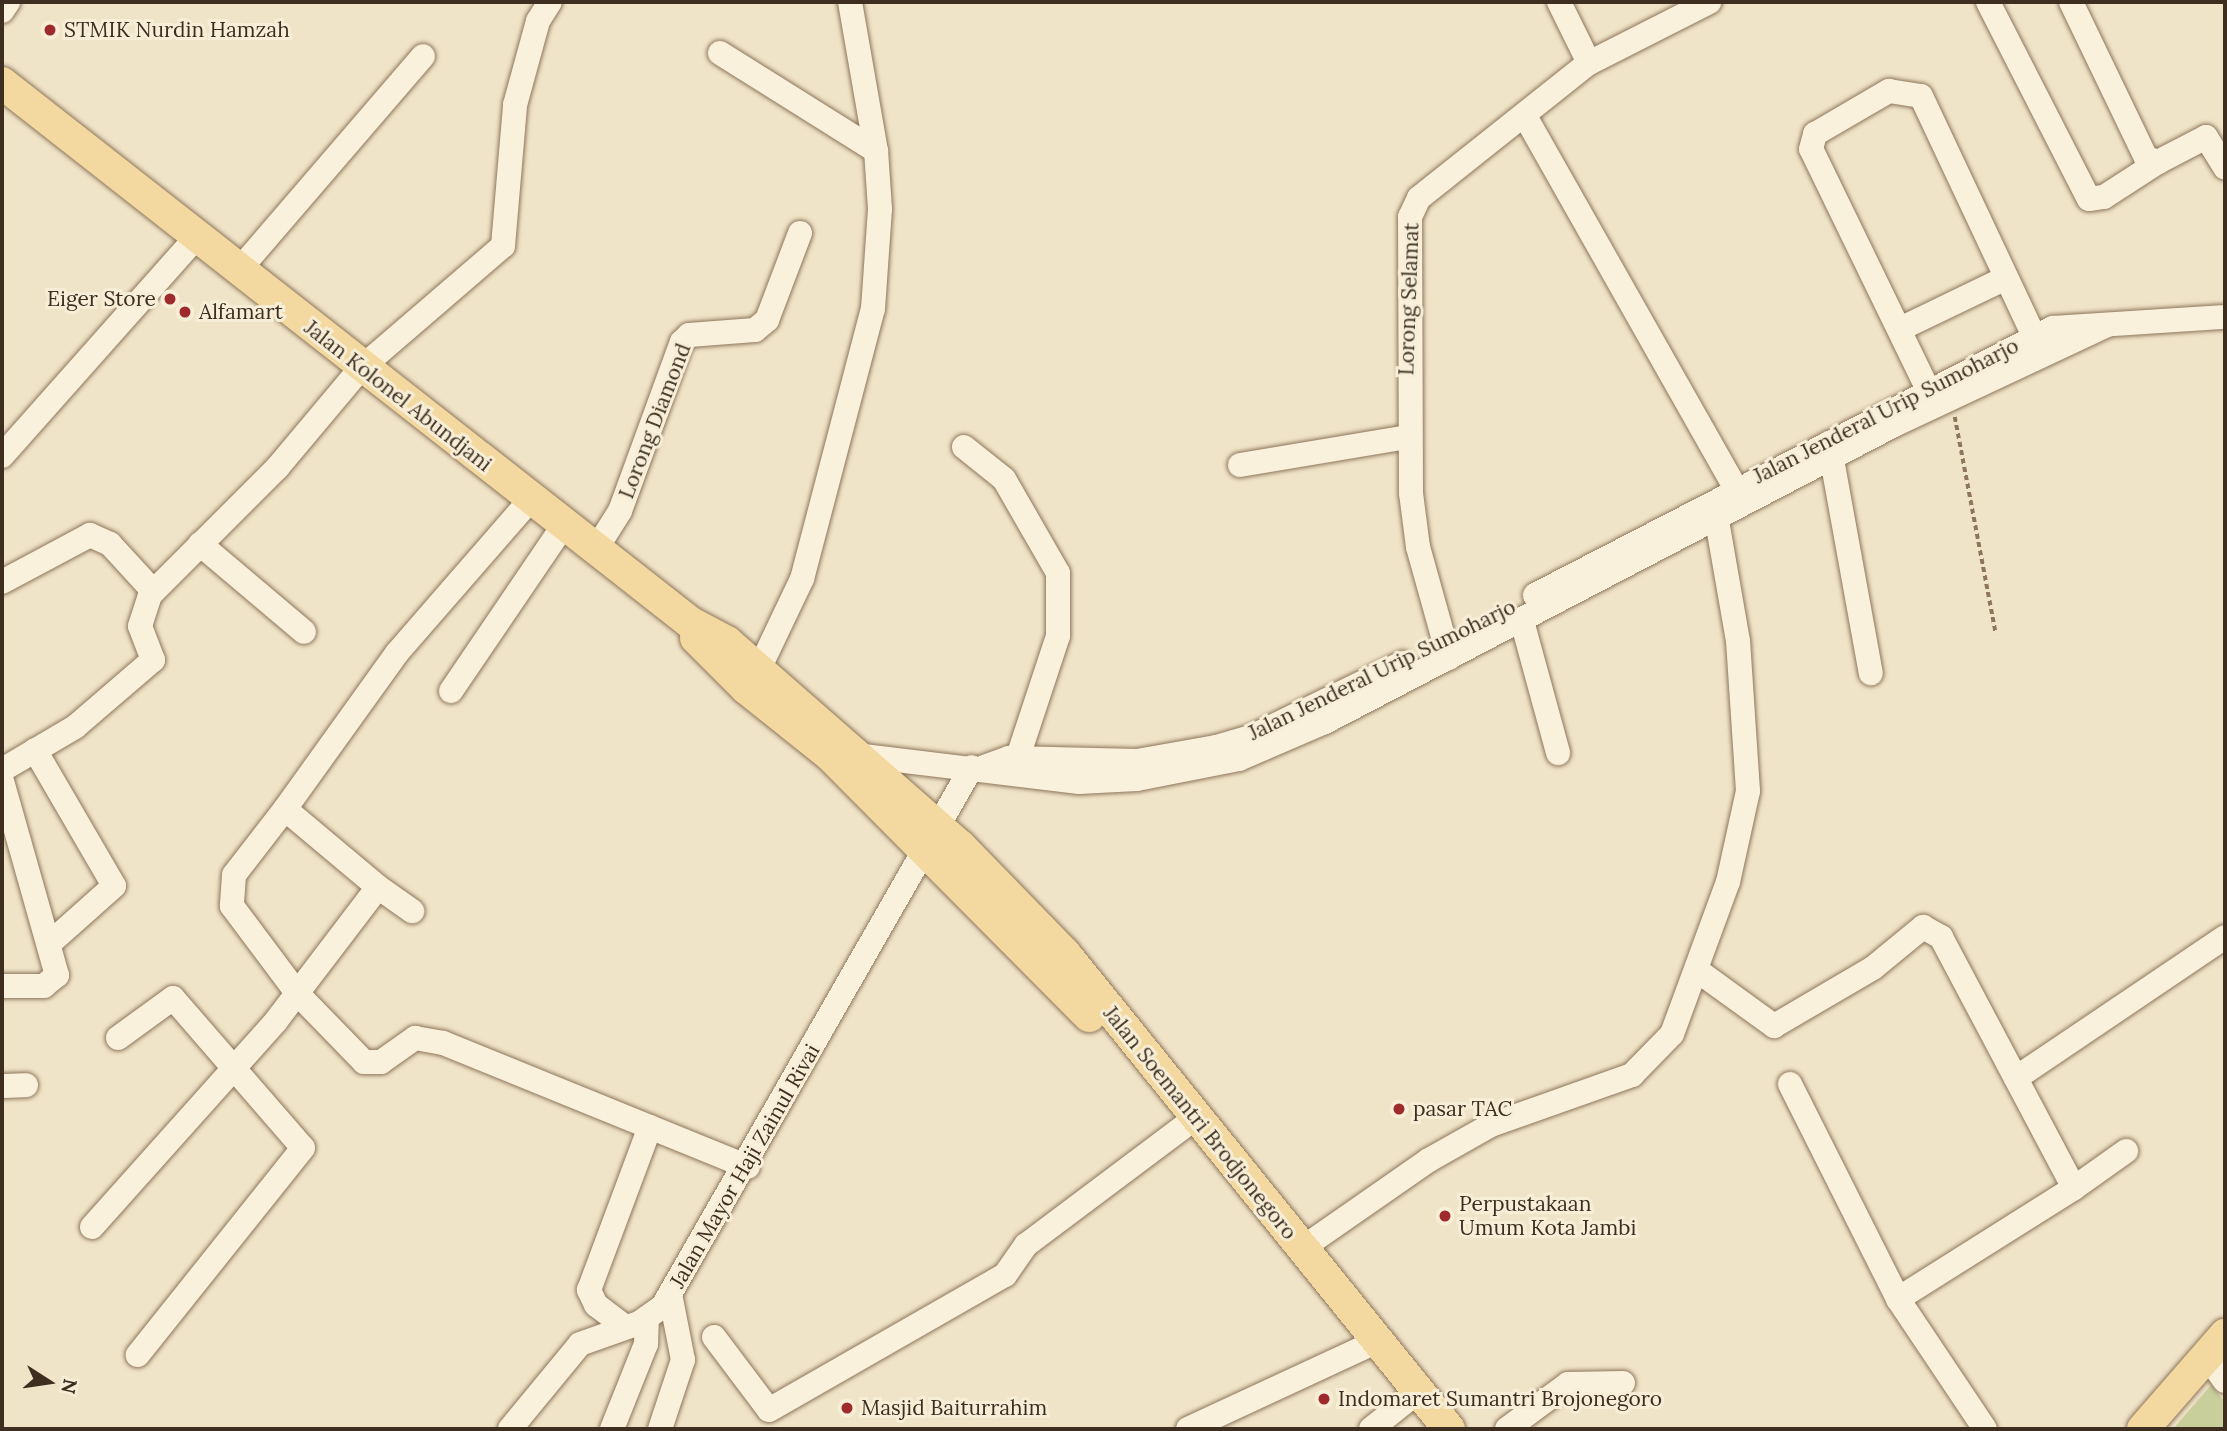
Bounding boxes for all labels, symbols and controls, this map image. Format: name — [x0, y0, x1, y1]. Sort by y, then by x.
place label: STMIK Nurdin Hamzah — [64, 17, 290, 43]
marker: STMIK Nurdin Hamzah — [42, 22, 58, 38]
street label: Lorong Selamat — [1394, 222, 1424, 376]
place label: Eiger Store — [47, 286, 156, 312]
marker: Eiger Store — [162, 291, 178, 307]
place label: Alfamart — [199, 299, 283, 325]
marker: Alfamart — [177, 304, 193, 320]
street label: Jalan Kolonel Abundjani — [299, 315, 497, 477]
street label: Jalan Jenderal Urip Sumoharjo — [1749, 333, 2023, 489]
street label: Lorong Diamond — [614, 340, 696, 502]
street label: Jalan Jenderal Urip Sumoharjo — [1244, 594, 1520, 746]
street label: Jalan Soemantri Brodjonegoro — [1098, 1001, 1302, 1245]
street label: Jalan Mayor Haji Zainul Rivai — [665, 1040, 825, 1292]
place label: pasar TAC — [1413, 1096, 1512, 1122]
marker: pasar TAC — [1391, 1101, 1407, 1117]
place label: Perpustakaan Umum Kota Jambi — [1459, 1191, 1636, 1241]
marker: Perpustakaan Umum Kota Jambi — [1437, 1208, 1453, 1224]
north arrow — [14, 1347, 84, 1417]
text: N — [56, 1377, 83, 1396]
place label: Indomaret Sumantri Brojonegoro — [1338, 1386, 1662, 1412]
marker: Indomaret Sumantri Brojonegoro — [1316, 1391, 1332, 1407]
place label: Masjid Baiturrahim — [861, 1395, 1047, 1421]
marker: Masjid Baiturrahim — [839, 1400, 855, 1416]

